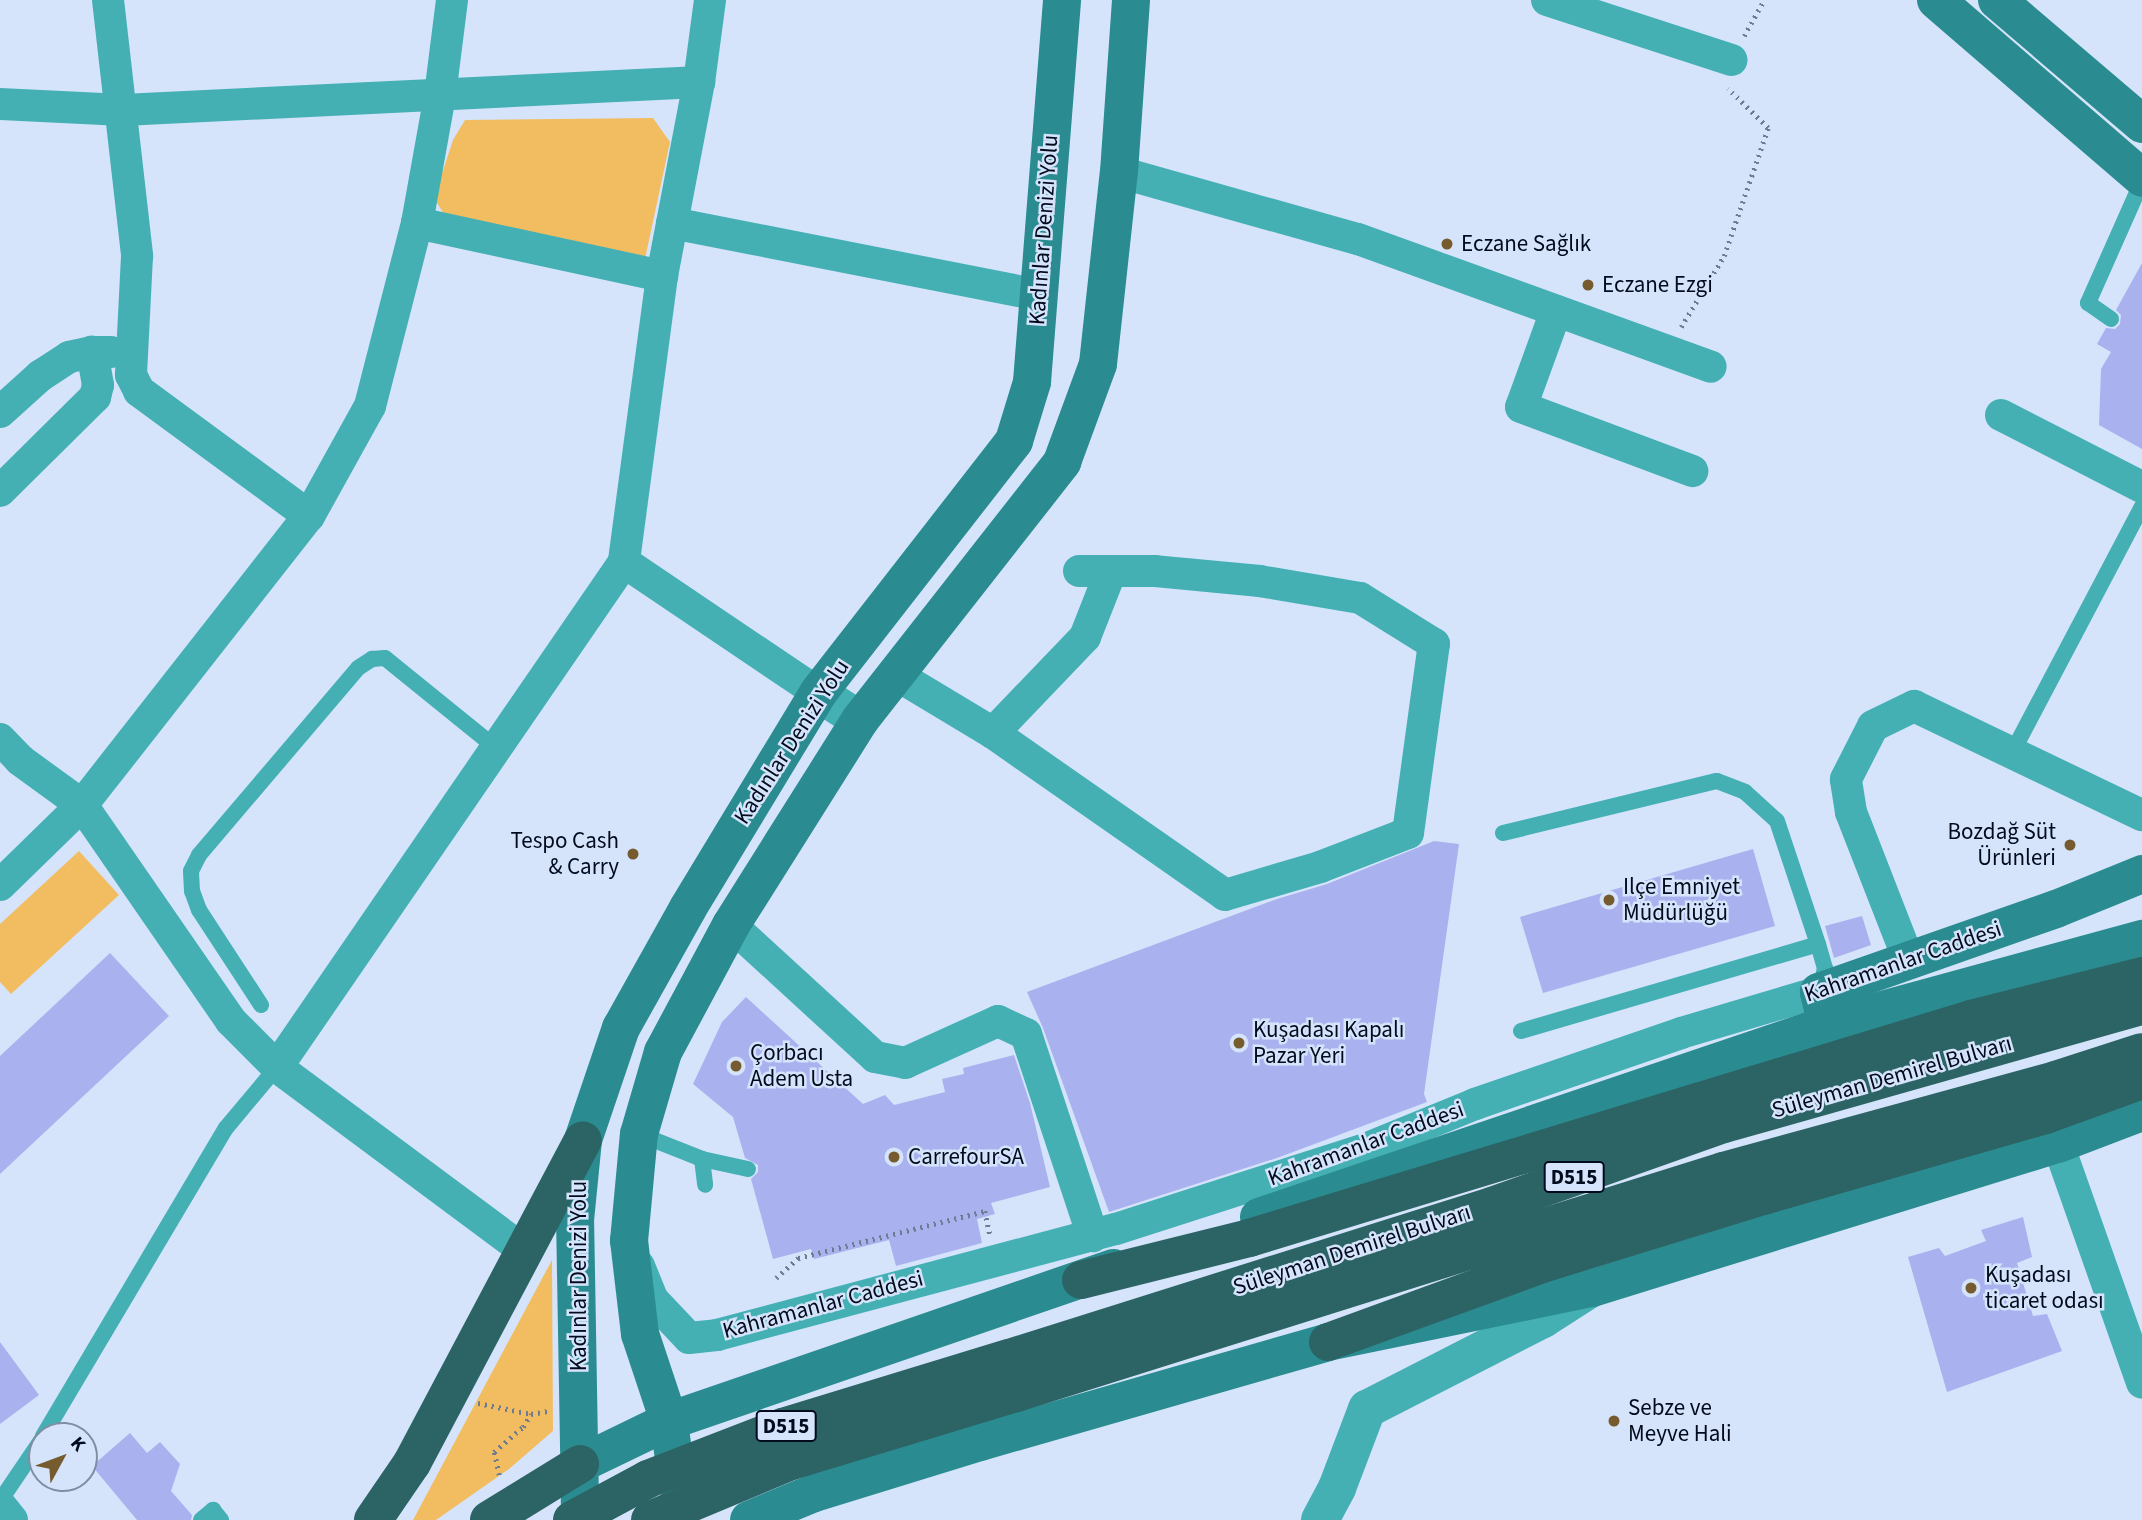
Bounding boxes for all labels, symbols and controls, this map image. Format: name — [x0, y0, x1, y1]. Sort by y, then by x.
street label: Kadınlar Denizi Yolu — [1024, 134, 1064, 326]
place label: Eczane Sağlık — [1461, 230, 1591, 258]
marker: Eczane Sağlık — [1439, 236, 1455, 252]
place label: Eczane Ezgi — [1602, 271, 1713, 299]
marker: Eczane Ezgi — [1580, 277, 1596, 293]
street label: Kadınlar Denizi Yolu — [729, 655, 855, 829]
place label: Bozdağ Süt Ürünleri — [1947, 818, 2056, 872]
place label: Tespo Cash & Carry — [510, 827, 619, 881]
marker: Bozdağ Süt Ürünleri — [2062, 837, 2078, 853]
marker: Tespo Cash & Carry — [625, 846, 641, 862]
place label: Ilçe Emniyet Müdürlüğü — [1623, 873, 1740, 927]
marker: Ilçe Emniyet Müdürlüğü — [1601, 892, 1617, 908]
street label: Kahramanlar Caddesi — [1801, 915, 2005, 1009]
place label: Kuşadası Kapalı Pazar Yeri — [1253, 1016, 1405, 1070]
street label: Süleyman Demirel Bulvarı — [1769, 1030, 2015, 1124]
marker: Kuşadası Kapalı Pazar Yeri — [1231, 1035, 1247, 1051]
place label: Çorbacı Adem Usta — [750, 1039, 853, 1093]
marker: Çorbacı Adem Usta — [728, 1058, 744, 1074]
street label: Kahramanlar Caddesi — [1264, 1096, 1468, 1192]
place label: CarrefourSA — [908, 1143, 1024, 1171]
marker: CarrefourSA — [886, 1149, 902, 1165]
road number: D515 — [1542, 1160, 1606, 1194]
street label: Kadınlar Denizi Yolu — [565, 1181, 593, 1371]
street label: Süleyman Demirel Bulvarı — [1230, 1199, 1474, 1301]
place label: Kuşadası ticaret odası — [1985, 1261, 2104, 1315]
street label: Kahramanlar Caddesi — [720, 1265, 926, 1345]
marker: Kuşadası ticaret odası — [1963, 1280, 1979, 1296]
place label: Sebze ve Meyve Hali — [1628, 1394, 1732, 1448]
road number: D515 — [754, 1408, 818, 1444]
marker: Sebze ve Meyve Hali — [1606, 1413, 1622, 1429]
north arrow — [28, 1422, 98, 1492]
text: K — [64, 1431, 92, 1457]

